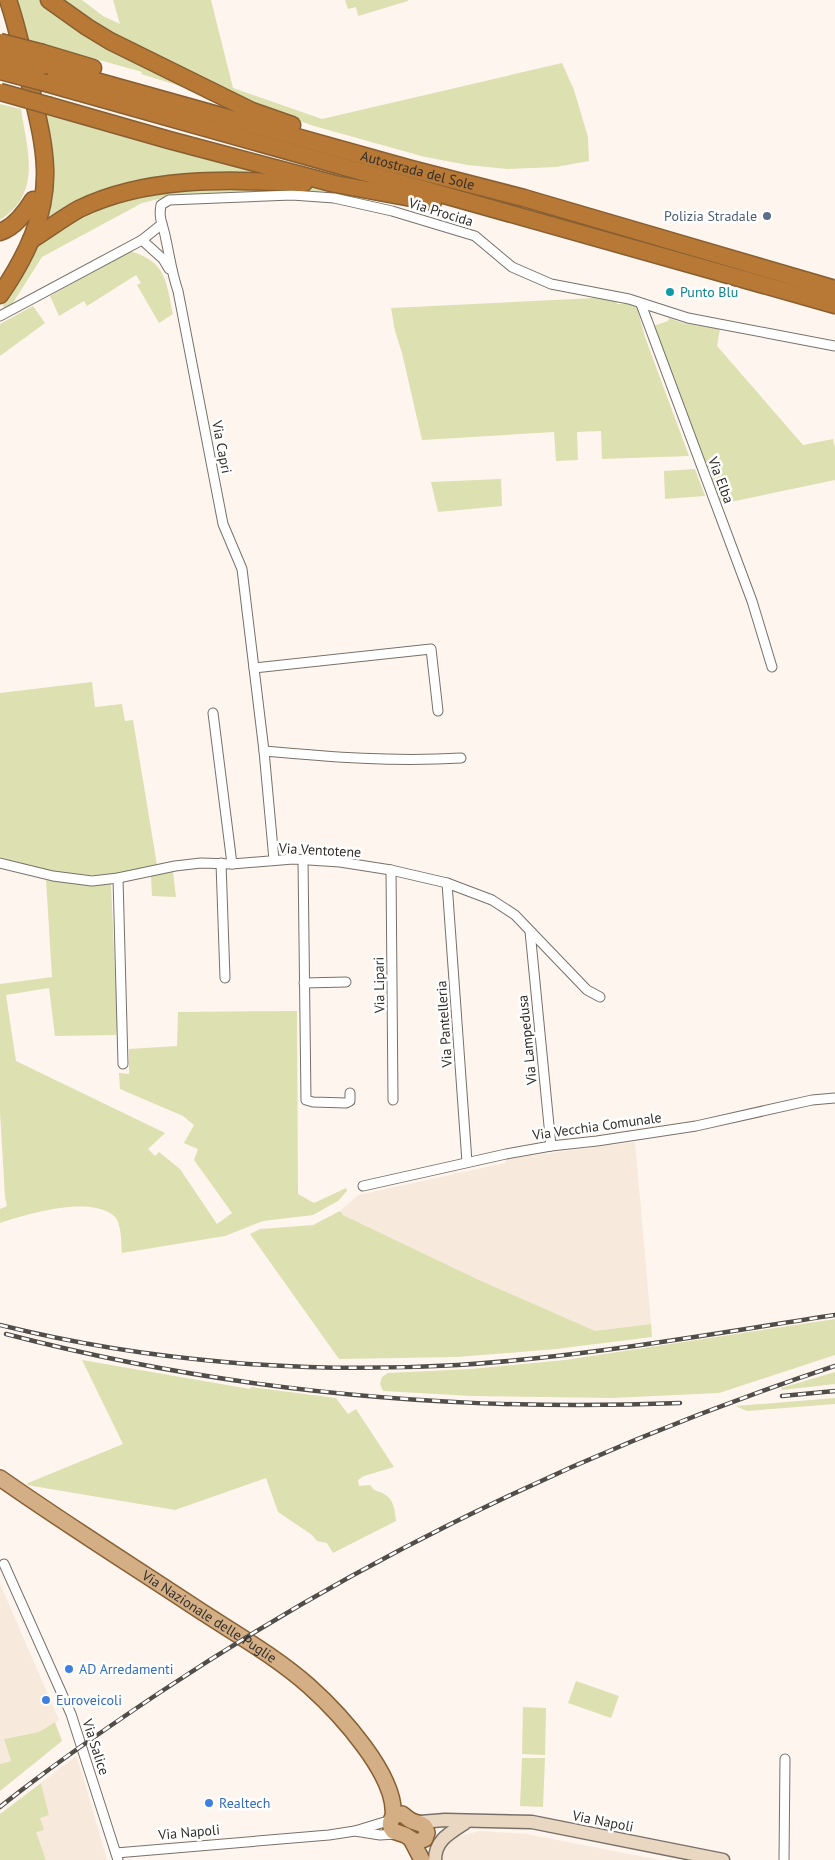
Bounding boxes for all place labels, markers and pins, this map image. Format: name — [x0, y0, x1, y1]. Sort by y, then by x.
place label: Polizia Stradale — [664, 207, 757, 225]
marker: Polizia Stradale — [761, 210, 773, 222]
place label: Punto Blu — [680, 283, 738, 301]
marker: Punto Blu — [664, 286, 676, 298]
place label: AD Arredamenti — [79, 1660, 174, 1678]
marker: AD Arredamenti — [63, 1663, 75, 1675]
place label: Euroveicoli — [56, 1691, 122, 1709]
marker: Euroveicoli — [40, 1694, 52, 1706]
place label: Realtech — [219, 1794, 270, 1812]
marker: Realtech — [203, 1797, 215, 1809]

